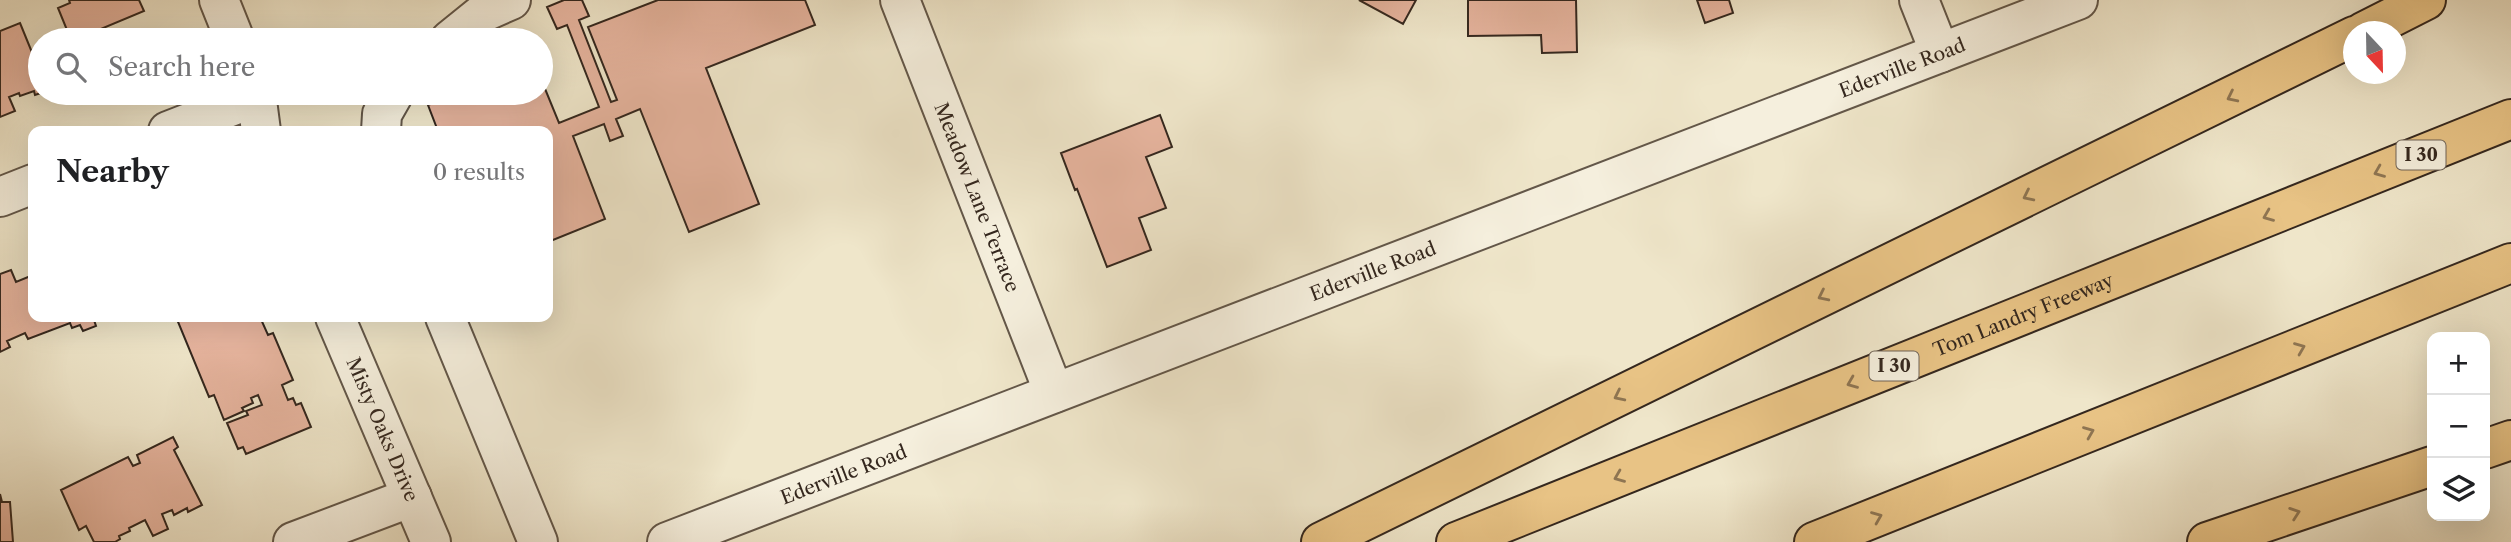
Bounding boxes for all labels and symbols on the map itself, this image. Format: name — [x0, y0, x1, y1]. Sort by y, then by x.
north arrow — [2343, 21, 2406, 84]
street label: Ederville Road — [1836, 33, 1969, 103]
one-way arrow — [2227, 88, 2239, 102]
street label: Meadow Lane Terrace — [929, 100, 1024, 296]
road number: I 30 — [2396, 140, 2446, 170]
one-way arrow — [2374, 163, 2386, 177]
one-way arrow — [2023, 188, 2035, 202]
one-way arrow — [2263, 208, 2275, 222]
street label: Ederville Road — [1306, 237, 1440, 306]
street label: Tom Landry Freeway — [1930, 268, 2117, 362]
one-way arrow — [1818, 288, 1830, 302]
one-way arrow — [2293, 342, 2305, 356]
road number: I 30 — [1870, 352, 1918, 380]
street label: Misty Oaks Drive — [342, 354, 423, 505]
one-way arrow — [1847, 374, 1859, 388]
one-way arrow — [1614, 388, 1626, 402]
one-way arrow — [2082, 427, 2094, 441]
street label: Ederville Road — [777, 440, 910, 509]
one-way arrow — [1613, 468, 1625, 482]
one-way arrow — [2288, 506, 2300, 521]
one-way arrow — [1871, 511, 1883, 525]

